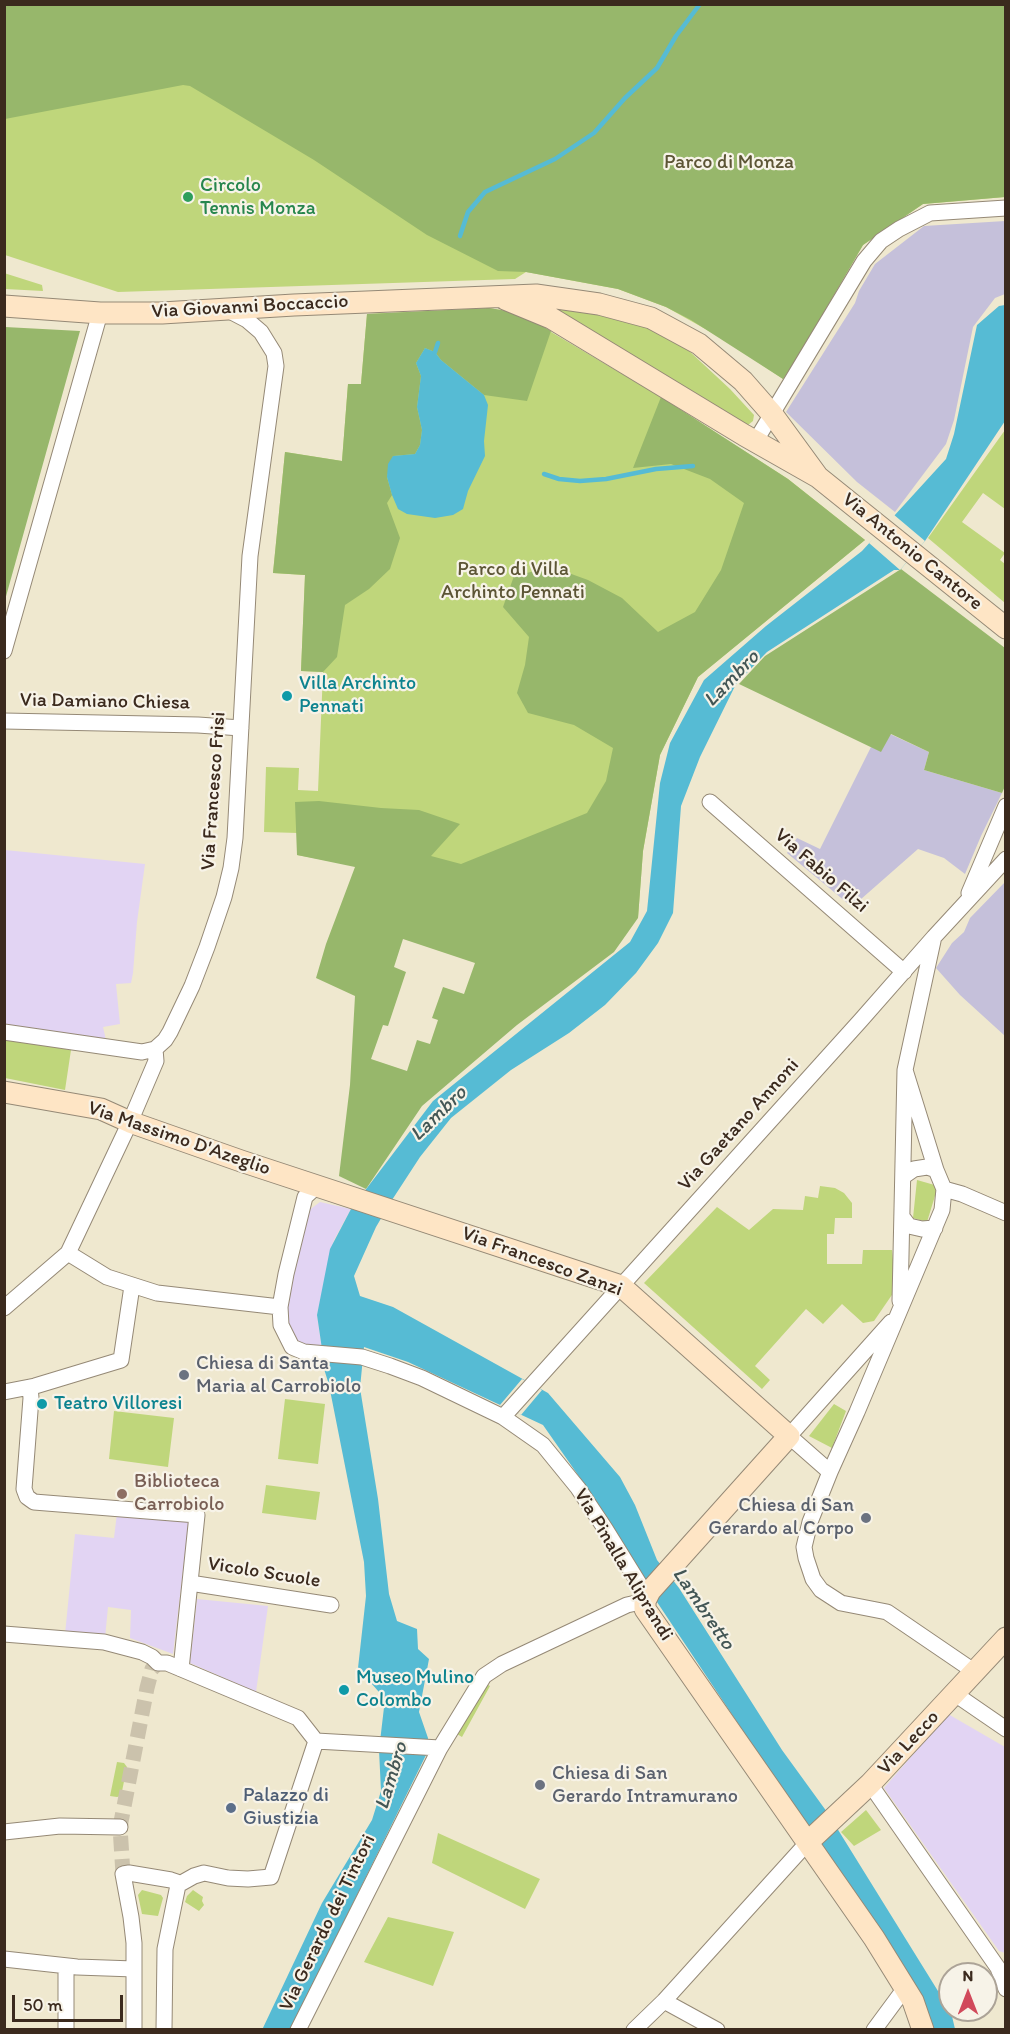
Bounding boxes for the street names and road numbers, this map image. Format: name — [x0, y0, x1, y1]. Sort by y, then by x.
street label: Via Giovanni Boccaccio — [151, 290, 349, 324]
street label: Via Antonio Cantore — [837, 488, 987, 616]
street label: Via Damiano Chiesa — [20, 689, 190, 715]
street label: Via Francesco Frisi — [196, 711, 232, 871]
street label: Via Fabio Filzi — [769, 824, 873, 918]
street label: Via Gaetano Annoni — [673, 1054, 805, 1196]
street label: Via Massimo D'Azeglio — [85, 1096, 273, 1182]
street label: Via Francesco Zanzi — [458, 1222, 626, 1302]
street label: Via Pinalla Aliprandi — [568, 1484, 678, 1646]
street label: Vicolo Scuole — [206, 1552, 322, 1594]
street label: Via Lecco — [873, 1706, 945, 1780]
street label: Via Gerardo dei Tintori — [275, 1831, 381, 2015]

